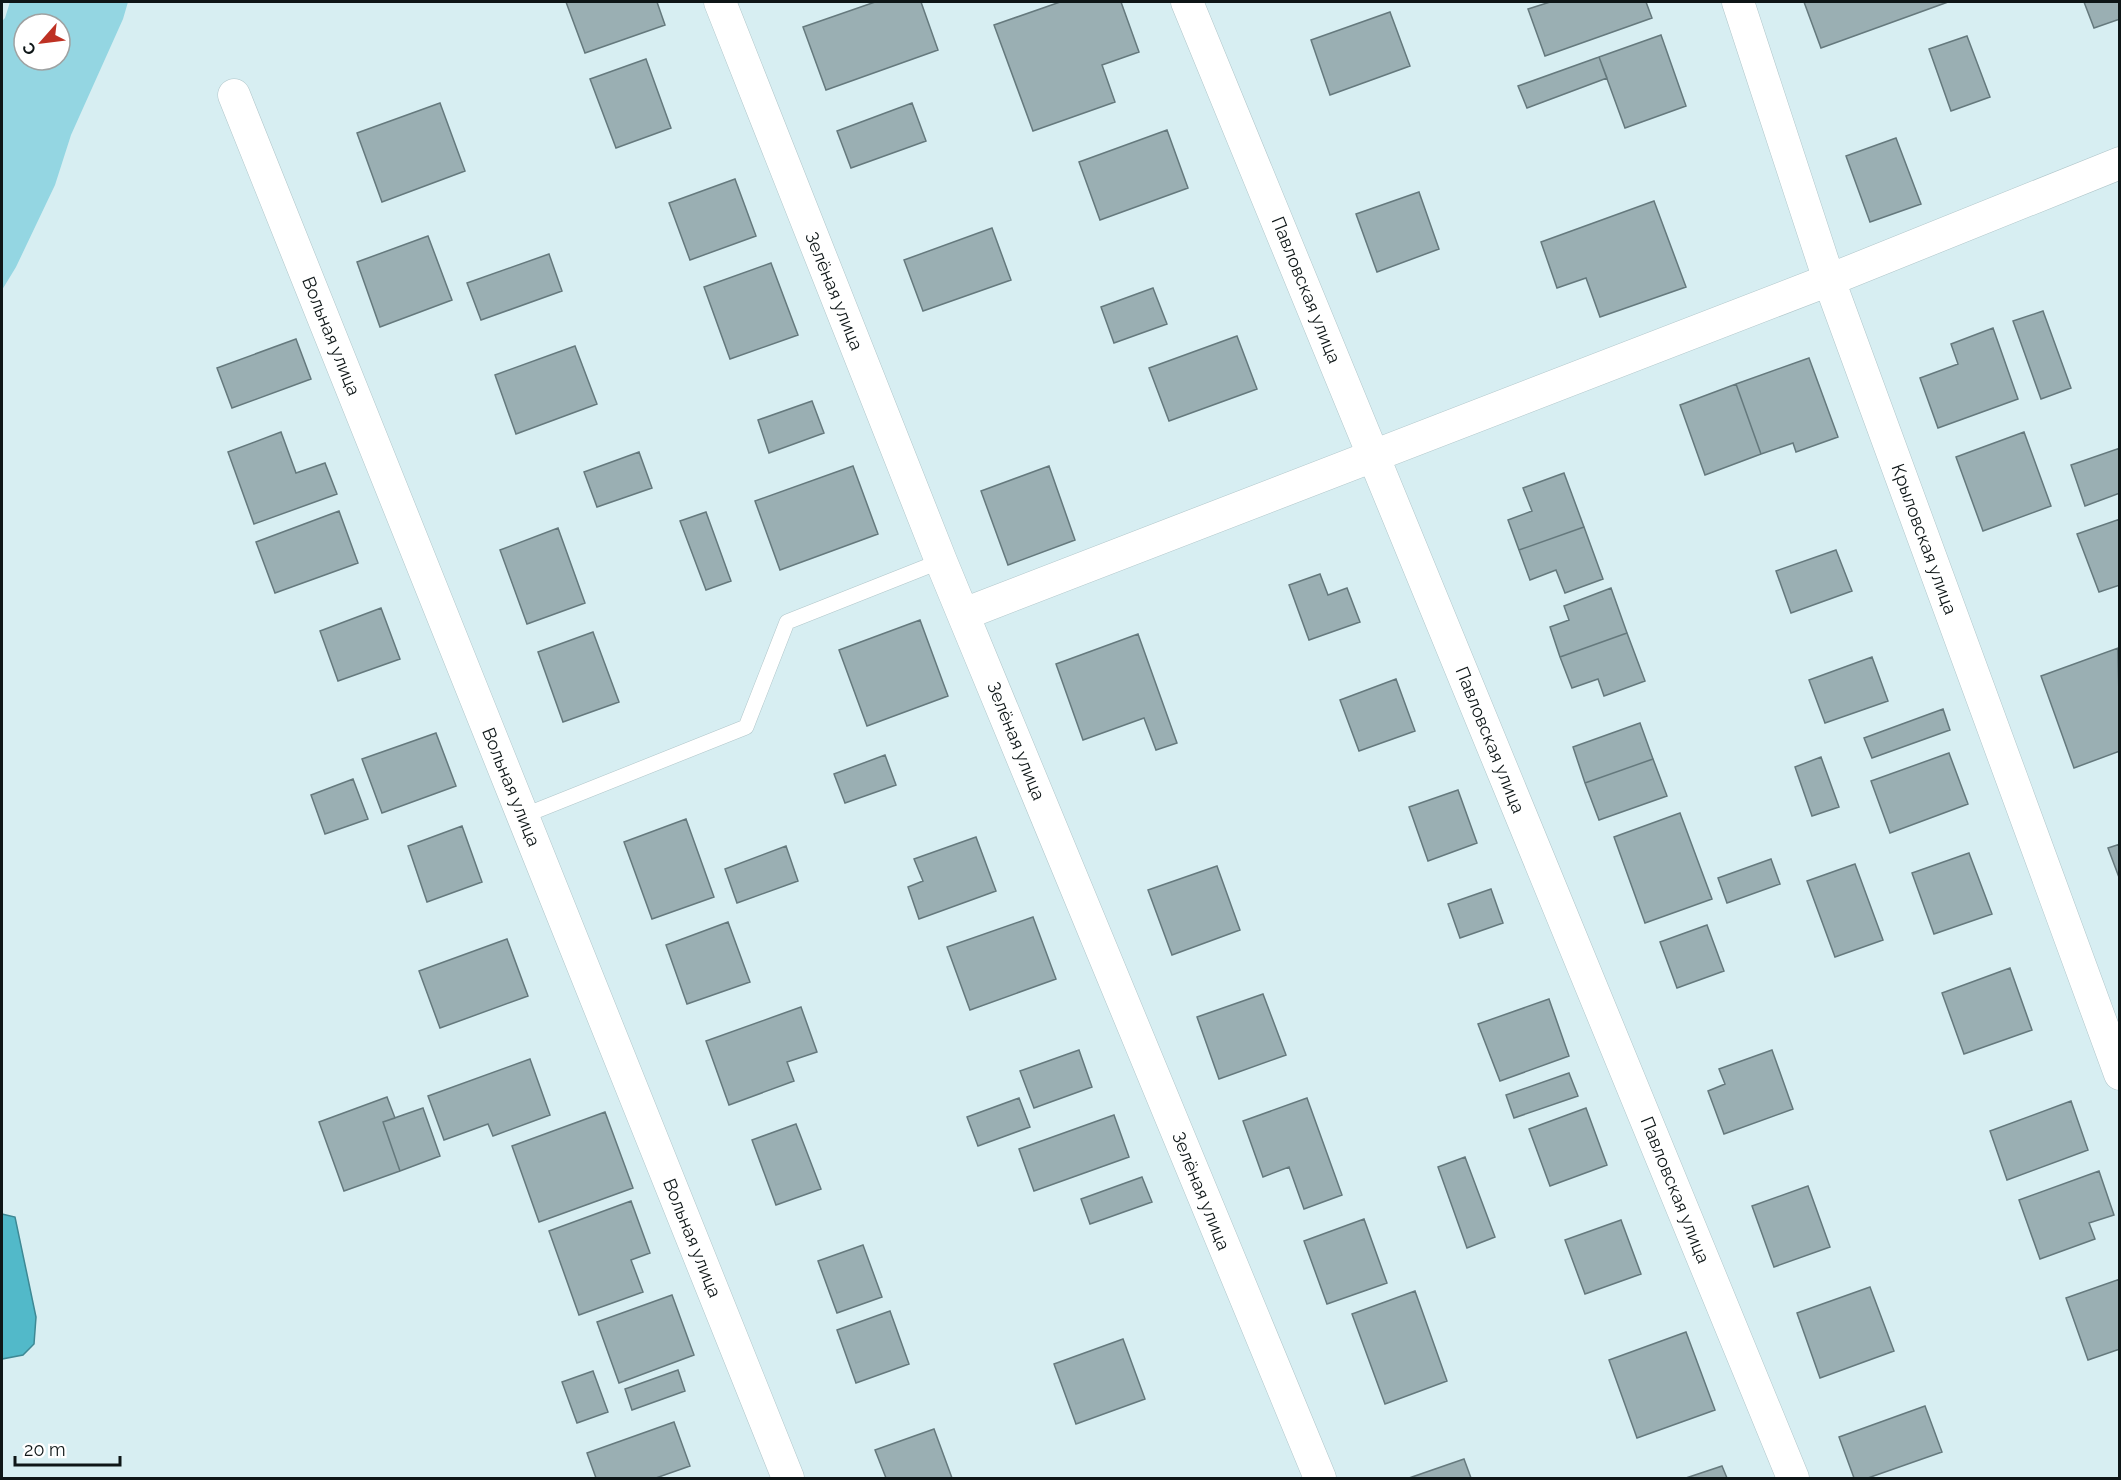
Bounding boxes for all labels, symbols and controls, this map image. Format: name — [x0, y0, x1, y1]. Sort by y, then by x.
north arrow — [12, 12, 72, 72]
text: С — [18, 39, 40, 58]
street label: Павловская улица — [1267, 213, 1345, 366]
street label: Зелёная улица — [801, 229, 868, 353]
street label: Вольная улица — [298, 273, 365, 398]
street label: Крыловская улица — [1887, 461, 1961, 617]
street label: Павловская улица — [1451, 663, 1529, 816]
street label: Зелёная улица — [983, 679, 1050, 803]
street label: Вольная улица — [478, 724, 545, 849]
street label: Павловская улица — [1636, 1113, 1714, 1266]
street label: Зелёная улица — [1168, 1129, 1235, 1253]
street label: Вольная улица — [659, 1175, 726, 1300]
scale bar — [15, 1429, 120, 1467]
text: 20 m — [24, 1439, 66, 1460]

